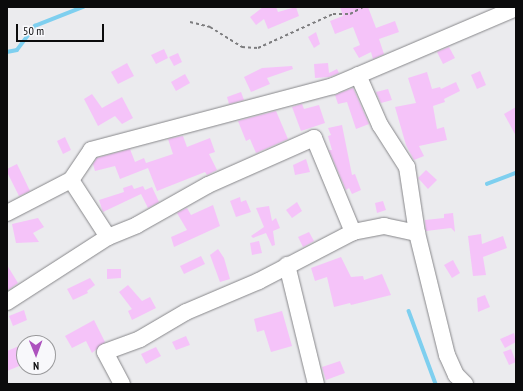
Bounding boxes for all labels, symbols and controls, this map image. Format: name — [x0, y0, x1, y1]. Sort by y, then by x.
scale bar — [18, 16, 106, 42]
text: 50 m — [23, 23, 44, 38]
north arrow — [16, 335, 56, 375]
text: N — [33, 359, 39, 373]

